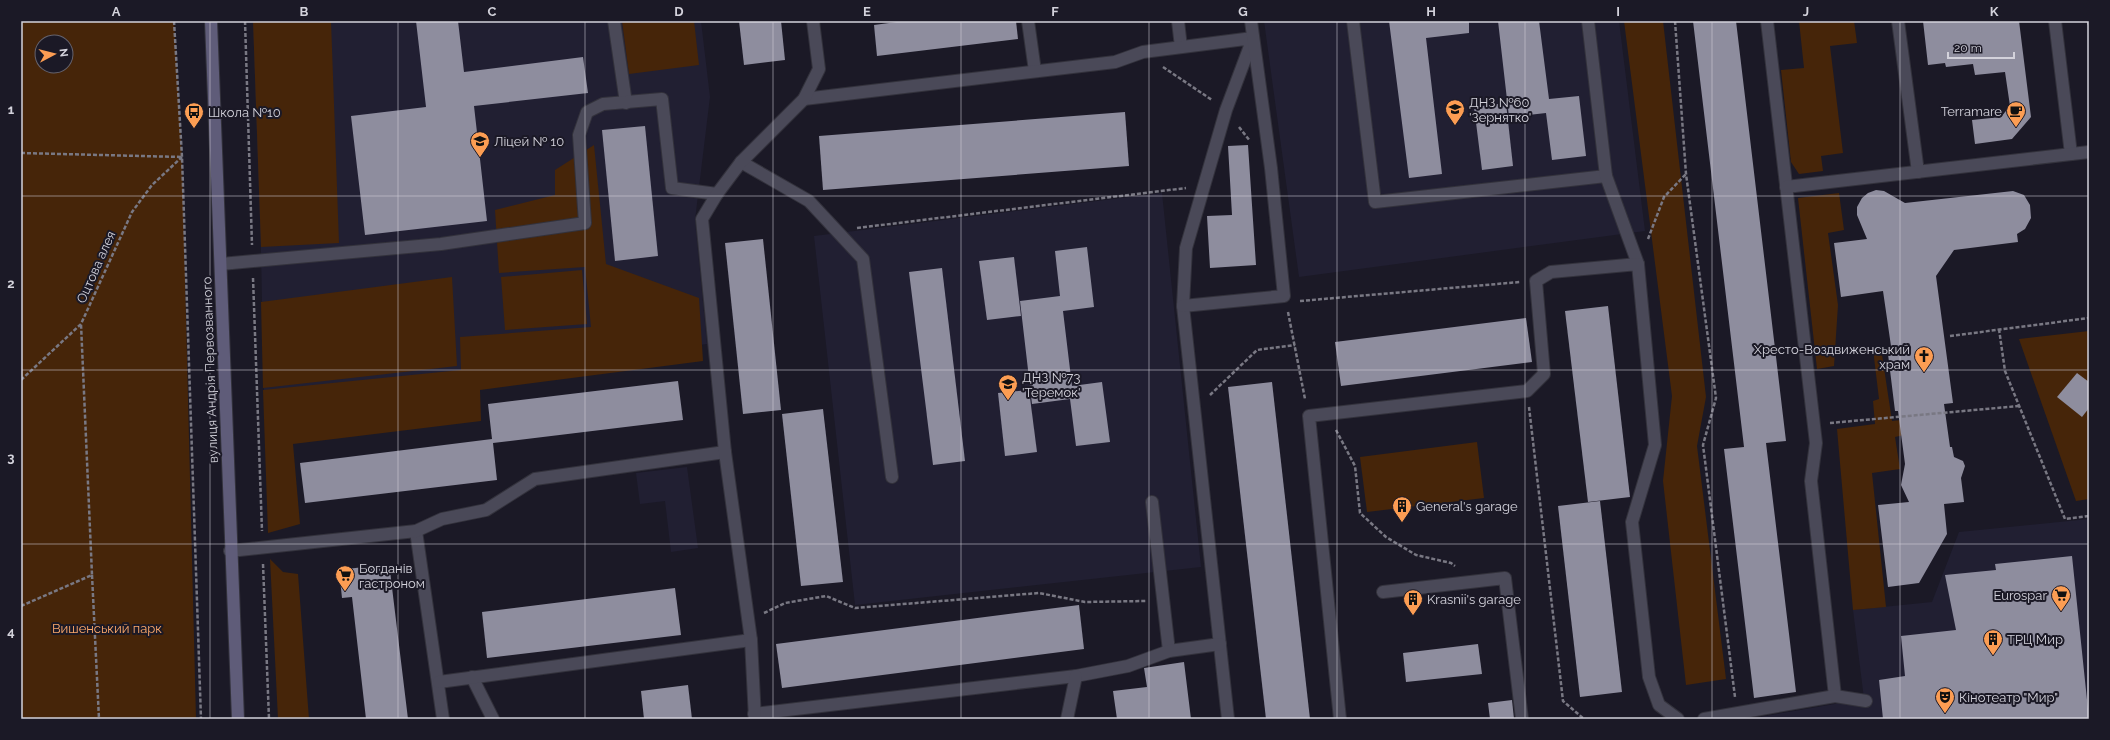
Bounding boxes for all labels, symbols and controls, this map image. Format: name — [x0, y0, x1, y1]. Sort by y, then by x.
text: A — [112, 4, 121, 19]
text: B — [300, 4, 309, 19]
text: C — [488, 4, 497, 19]
text: D — [674, 4, 684, 19]
text: E — [863, 4, 871, 19]
text: F — [1051, 4, 1059, 19]
text: G — [1238, 4, 1248, 19]
text: H — [1426, 4, 1436, 19]
text: I — [1616, 4, 1620, 19]
text: J — [1803, 4, 1809, 19]
text: K — [1990, 4, 1999, 19]
north arrow — [34, 34, 74, 74]
scale bar — [1948, 34, 2014, 60]
text: 20 m — [1954, 41, 1982, 55]
text: N — [56, 48, 70, 58]
place label: ДНЗ №60 'Зернятко' — [1469, 95, 1531, 125]
school or university icon: ДНЗ №60 'Зернятко' — [1444, 98, 1466, 126]
cafe icon: Terramare — [2005, 100, 2027, 128]
bus stop icon: Школа №10 — [183, 101, 205, 129]
text: 1 — [8, 102, 15, 117]
place label: Terramare — [1941, 104, 2002, 119]
place label: Школа №10 — [208, 105, 281, 120]
school or university icon: Ліцей № 10 — [469, 130, 491, 158]
place label: Ліцей № 10 — [494, 134, 564, 149]
street label: Оцтова алея — [73, 229, 119, 305]
text: 2 — [7, 276, 15, 291]
street label: вулиця Андрія Первозванного — [199, 276, 221, 464]
place label: Хресто-Воздвиженський храм — [1754, 342, 1910, 372]
church icon: Хресто-Воздвиженський храм — [1913, 345, 1935, 373]
place label: ДНЗ №73 'Теремок' — [1022, 370, 1081, 400]
school or university icon: ДНЗ №73 'Теремок' — [997, 373, 1019, 401]
text: 3 — [7, 450, 15, 465]
building icon: General's garage — [1391, 495, 1413, 523]
place label: General's garage — [1416, 499, 1518, 514]
place label: Богданів гастроном — [359, 561, 425, 591]
supermarket icon: Богданів гастроном — [334, 564, 356, 592]
supermarket icon: Eurospar — [2050, 584, 2072, 612]
building icon: Krasnii's garage — [1402, 588, 1424, 616]
place label: Eurospar — [1993, 588, 2047, 603]
place label: Krasnii's garage — [1427, 592, 1521, 607]
park label: Вишенський парк — [52, 621, 162, 636]
text: 4 — [7, 624, 15, 639]
building icon: ТРЦ Мир — [1982, 628, 2004, 656]
place label: ТРЦ Мир — [2007, 632, 2063, 647]
theatre icon: Кінотеатр "Мир" — [1934, 686, 1956, 714]
place label: Кінотеатр "Мир" — [1959, 690, 2058, 705]

